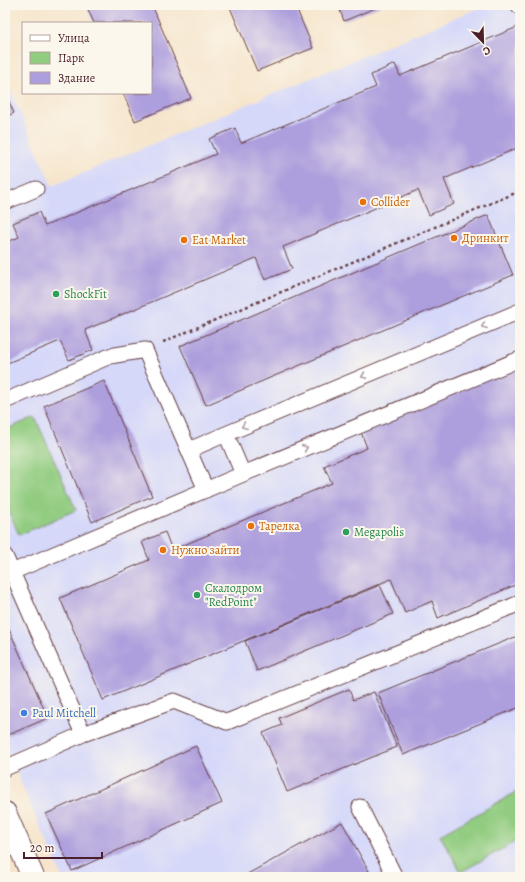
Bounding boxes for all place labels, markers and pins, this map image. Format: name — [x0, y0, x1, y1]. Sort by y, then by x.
place label: Collider — [371, 194, 410, 210]
marker: Collider — [358, 197, 368, 207]
place label: Дринкит — [462, 230, 509, 246]
place label: Eat Market — [192, 232, 246, 248]
marker: Дринкит — [449, 233, 459, 243]
marker: Eat Market — [179, 235, 189, 245]
place label: ShockFit — [64, 286, 107, 302]
marker: ShockFit — [51, 289, 61, 299]
place label: Тарелка — [259, 518, 300, 534]
marker: Тарелка — [246, 521, 256, 531]
place label: Megapolis — [354, 524, 404, 540]
marker: Megapolis — [341, 527, 351, 537]
place label: Нужно зайти — [171, 542, 240, 558]
marker: Нужно зайти — [158, 545, 168, 555]
place label: Скалодром "RedPoint" — [205, 580, 262, 610]
marker: Скалодром "RedPoint" — [192, 590, 202, 600]
place label: Paul Mitchell — [32, 705, 96, 721]
marker: Paul Mitchell — [19, 708, 29, 718]

